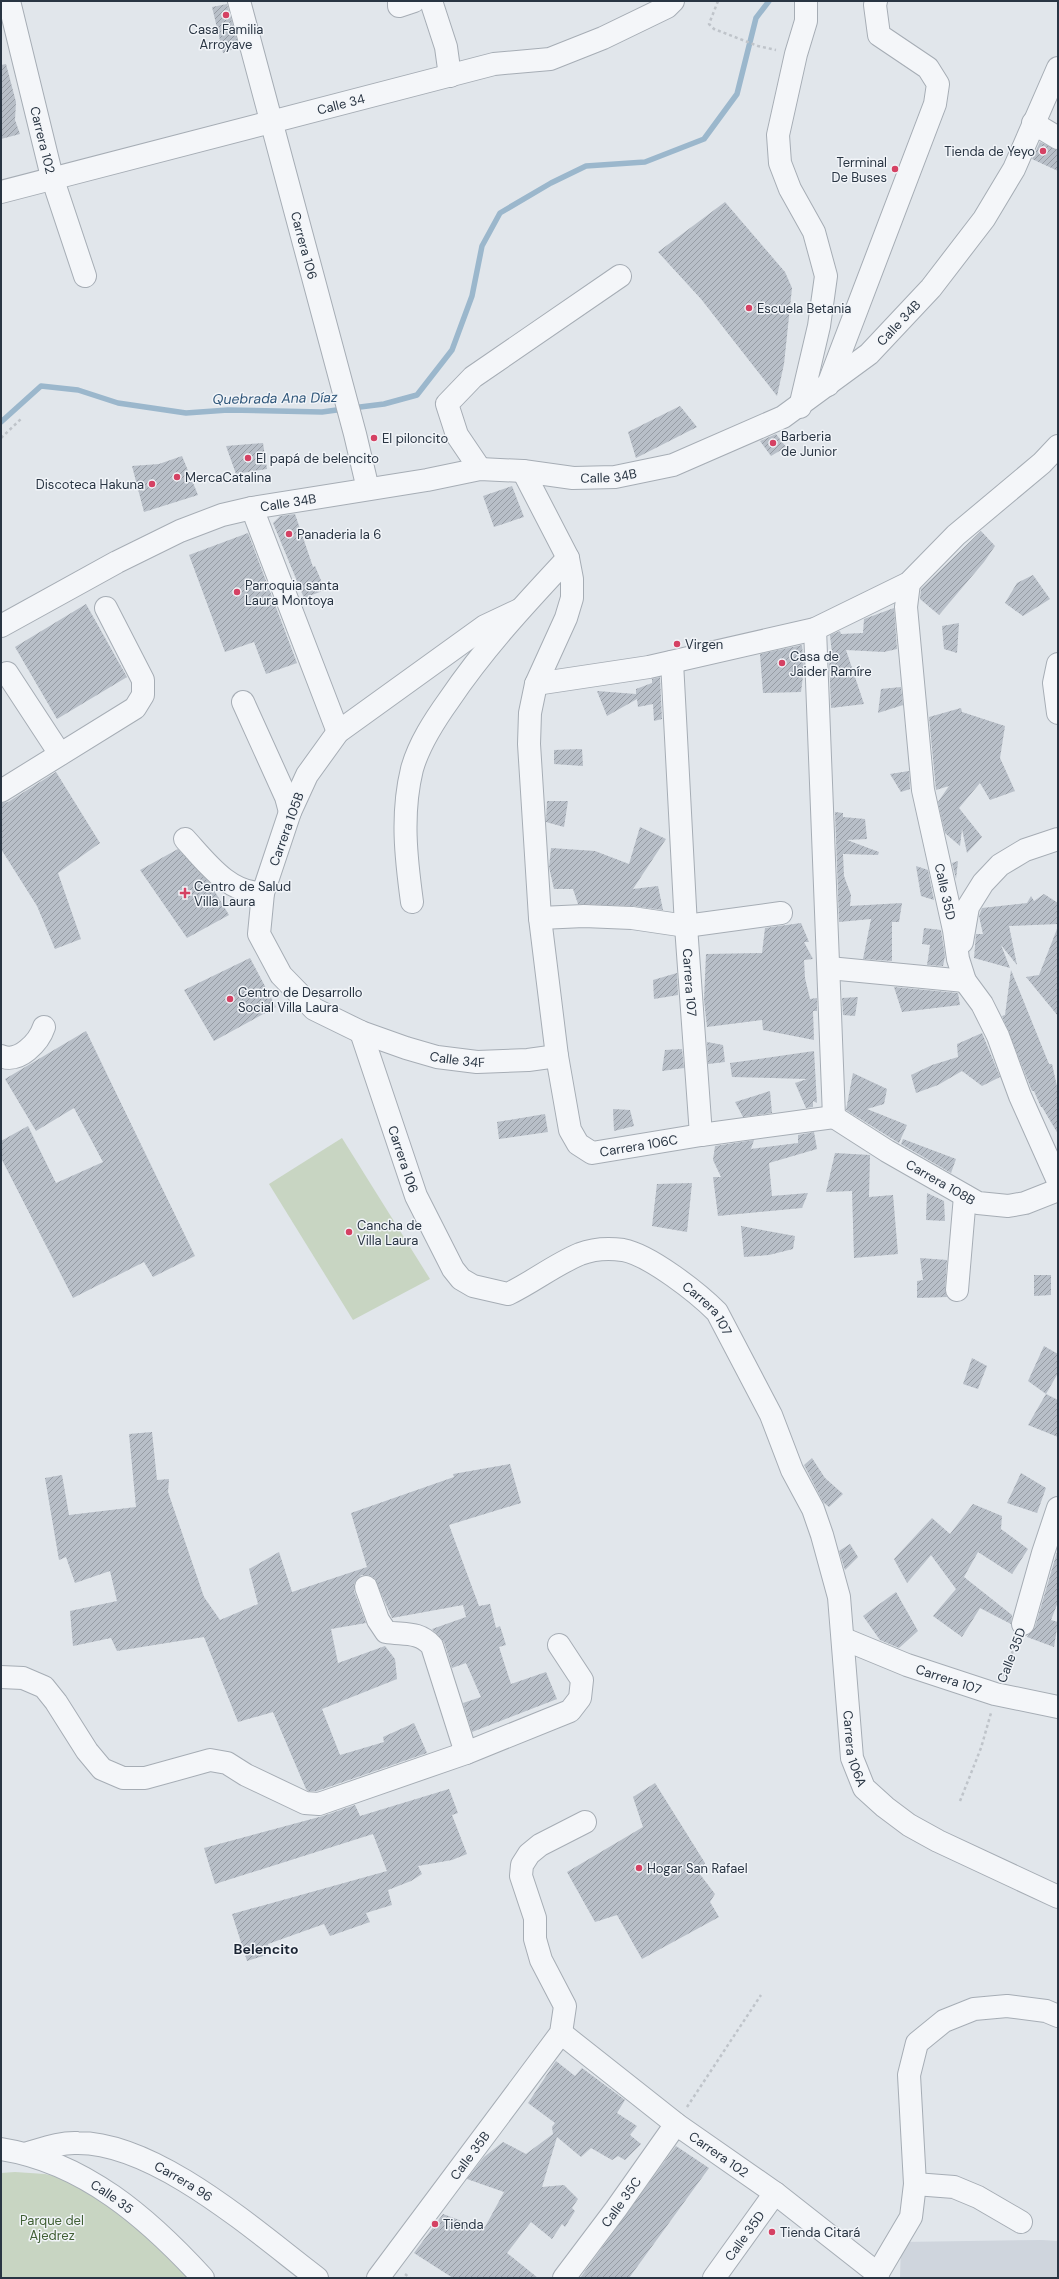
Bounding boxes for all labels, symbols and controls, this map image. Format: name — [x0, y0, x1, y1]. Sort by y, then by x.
marker: Casa Familia Arroyave — [221, 10, 231, 20]
place label: Casa Familia Arroyave — [189, 21, 263, 53]
street label: Calle 34 — [315, 90, 367, 119]
street label: Carrera 102 — [26, 105, 59, 176]
place label: Tienda de Yeyo — [944, 143, 1035, 160]
marker: Tienda de Yeyo — [1038, 146, 1048, 156]
place label: Terminal De Buses — [831, 154, 887, 186]
marker: Terminal De Buses — [890, 164, 900, 174]
street label: Carrera 106 — [287, 210, 321, 281]
street label: Calle 34B — [873, 297, 924, 350]
place label: Escuela Betania — [757, 300, 851, 317]
marker: Escuela Betania — [744, 303, 754, 313]
water label: Quebrada Ana Díaz — [212, 388, 338, 408]
place label: Barberia de Junior — [781, 428, 837, 460]
place label: El piloncito — [382, 430, 449, 447]
marker: El piloncito — [369, 433, 379, 443]
marker: Barberia de Junior — [768, 438, 778, 448]
place label: El papá de belencito — [256, 450, 379, 467]
marker: El papá de belencito — [243, 453, 253, 463]
street label: Calle 34B — [580, 465, 638, 487]
place label: MercaCatalina — [185, 469, 271, 486]
marker: MercaCatalina — [172, 472, 182, 482]
place label: Discoteca Hakuna — [36, 476, 144, 493]
marker: Discoteca Hakuna — [147, 479, 157, 489]
street label: Calle 34B — [259, 490, 318, 516]
place label: Panaderia la 6 — [297, 526, 381, 543]
marker: Panaderia la 6 — [284, 529, 294, 539]
place label: Parroquia santa Laura Montoya — [245, 577, 339, 609]
marker: Parroquia santa Laura Montoya — [232, 587, 242, 597]
place label: Virgen — [685, 636, 723, 653]
marker: Virgen — [672, 639, 682, 649]
place label: Casa de Jaider Ramíre — [790, 648, 872, 680]
marker: Casa de Jaider Ramíre — [777, 658, 787, 668]
street label: Carrera 105B — [265, 790, 308, 868]
street label: Calle 35D — [930, 862, 960, 922]
place label: Centro de Salud Villa Laura — [194, 878, 291, 910]
marker: Centro de Salud Villa Laura — [179, 887, 191, 899]
street label: Carrera 107 — [679, 948, 700, 1017]
place label: Centro de Desarrollo Social Villa Laura — [238, 984, 363, 1016]
marker: Centro de Desarrollo Social Villa Laura — [225, 994, 235, 1004]
street label: Calle 34F — [428, 1047, 485, 1071]
street label: Carrera 106 — [384, 1123, 422, 1195]
street label: Carrera 106C — [598, 1131, 679, 1161]
street label: Carrera 108B — [903, 1156, 979, 1209]
place label: Cancha de Villa Laura — [357, 1217, 422, 1249]
marker: Cancha de Villa Laura — [344, 1227, 354, 1237]
street label: Carrera 107 — [679, 1278, 736, 1338]
street label: Calle 35D — [993, 1625, 1030, 1685]
street label: Carrera 107 — [913, 1660, 984, 1698]
street label: Carrera 106A — [839, 1710, 871, 1790]
place label: Hogar San Rafael — [647, 1860, 748, 1877]
marker: Hogar San Rafael — [634, 1863, 644, 1873]
district label: Belencito — [234, 1940, 298, 1958]
street label: Calle 35B — [446, 2128, 494, 2183]
street label: Carrera 102 — [686, 2128, 752, 2181]
street label: Carrera 96 — [152, 2158, 216, 2205]
street label: Calle 35C — [597, 2174, 645, 2231]
street label: Calle 35 — [87, 2176, 137, 2218]
street label: Calle 35D — [721, 2208, 768, 2264]
park label: Parque del Ajedrez — [20, 2212, 84, 2244]
place label: Tienda — [443, 2216, 483, 2233]
marker: Tienda — [430, 2219, 440, 2229]
place label: Tienda Citará — [780, 2224, 860, 2241]
marker: Tienda Citará — [767, 2227, 777, 2237]

